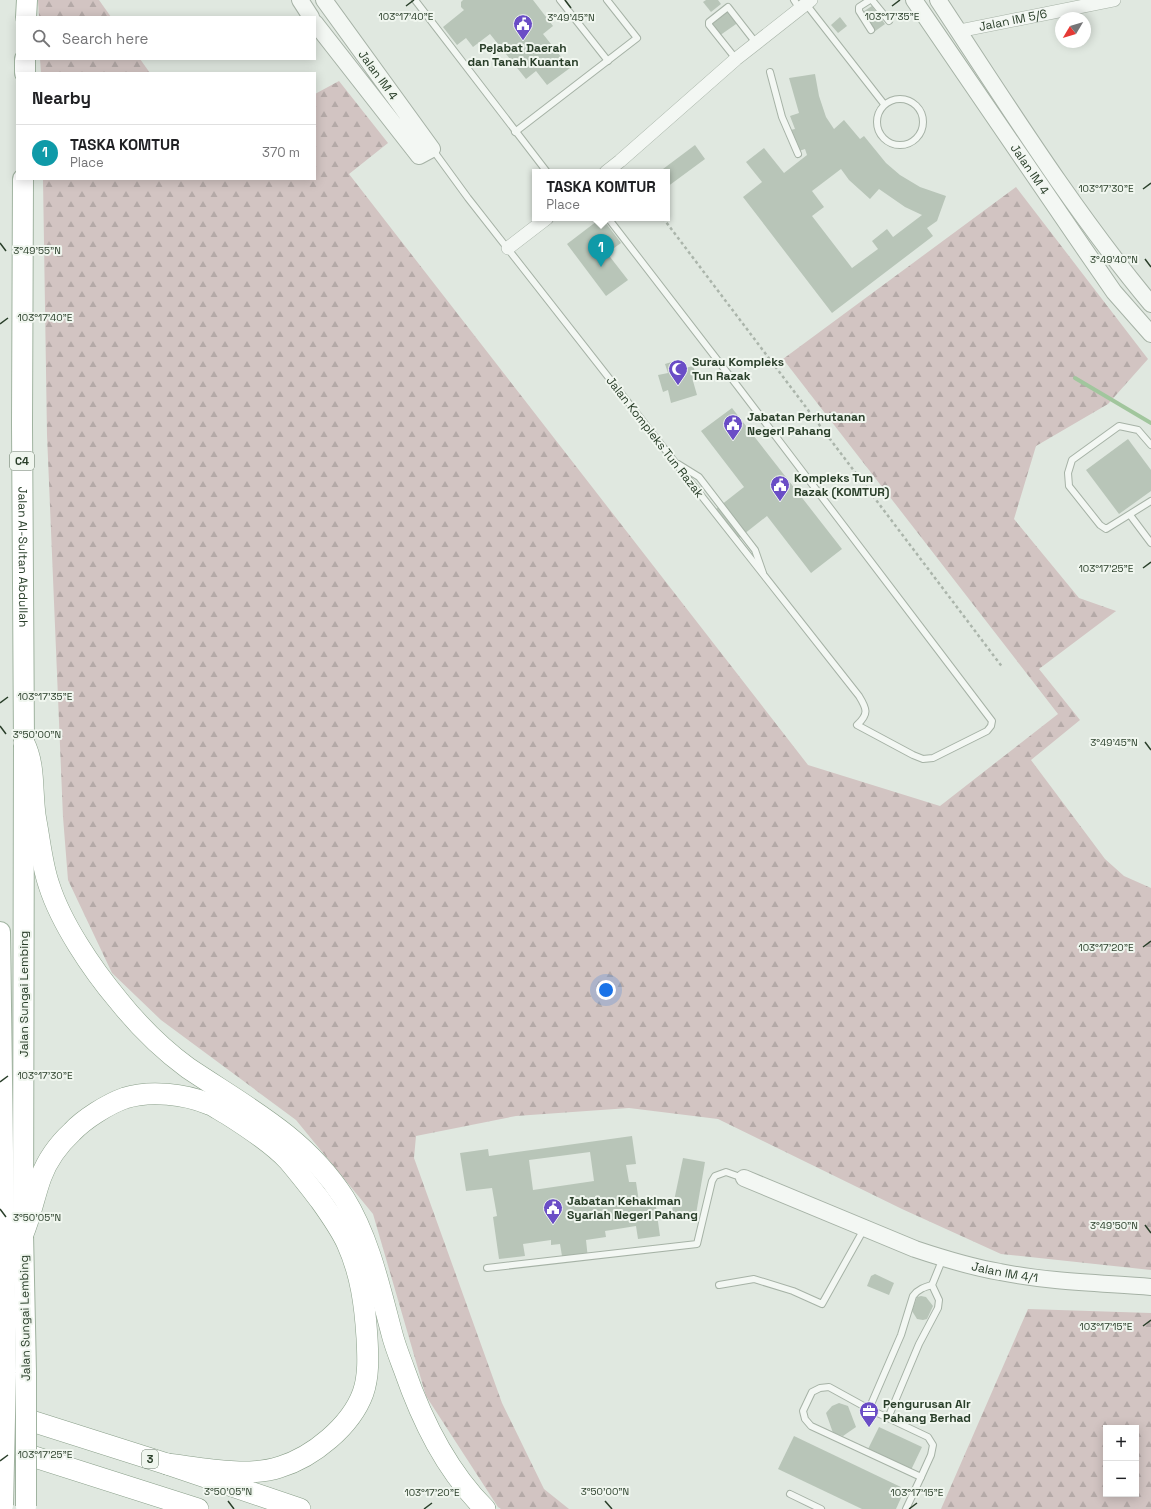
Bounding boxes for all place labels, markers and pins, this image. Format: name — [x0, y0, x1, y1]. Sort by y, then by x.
public building icon: Pejabat Daerah dan Tanah Kuantan — [512, 13, 534, 41]
place label: Pejabat Daerah dan Tanah Kuantan — [467, 40, 579, 70]
pin: 1 — [588, 234, 614, 267]
place label: Surau Kompleks Tun Razak — [692, 354, 784, 384]
mosque icon: Surau Kompleks Tun Razak — [667, 358, 689, 386]
place label: Jabatan Perhutanan Negeri Pahang — [747, 409, 865, 439]
public building icon: Jabatan Perhutanan Negeri Pahang — [722, 413, 744, 441]
place label: Kompleks Tun Razak (KOMTUR) — [794, 470, 890, 500]
public building icon: Kompleks Tun Razak (KOMTUR) — [769, 474, 791, 502]
place label: Jabatan Kehakiman Syariah Negeri Pahang — [567, 1193, 698, 1223]
public building icon: Jabatan Kehakiman Syariah Negeri Pahang — [542, 1197, 564, 1225]
place label: Pengurusan Air Pahang Berhad — [883, 1396, 971, 1426]
office icon: Pengurusan Air Pahang Berhad — [858, 1400, 880, 1428]

